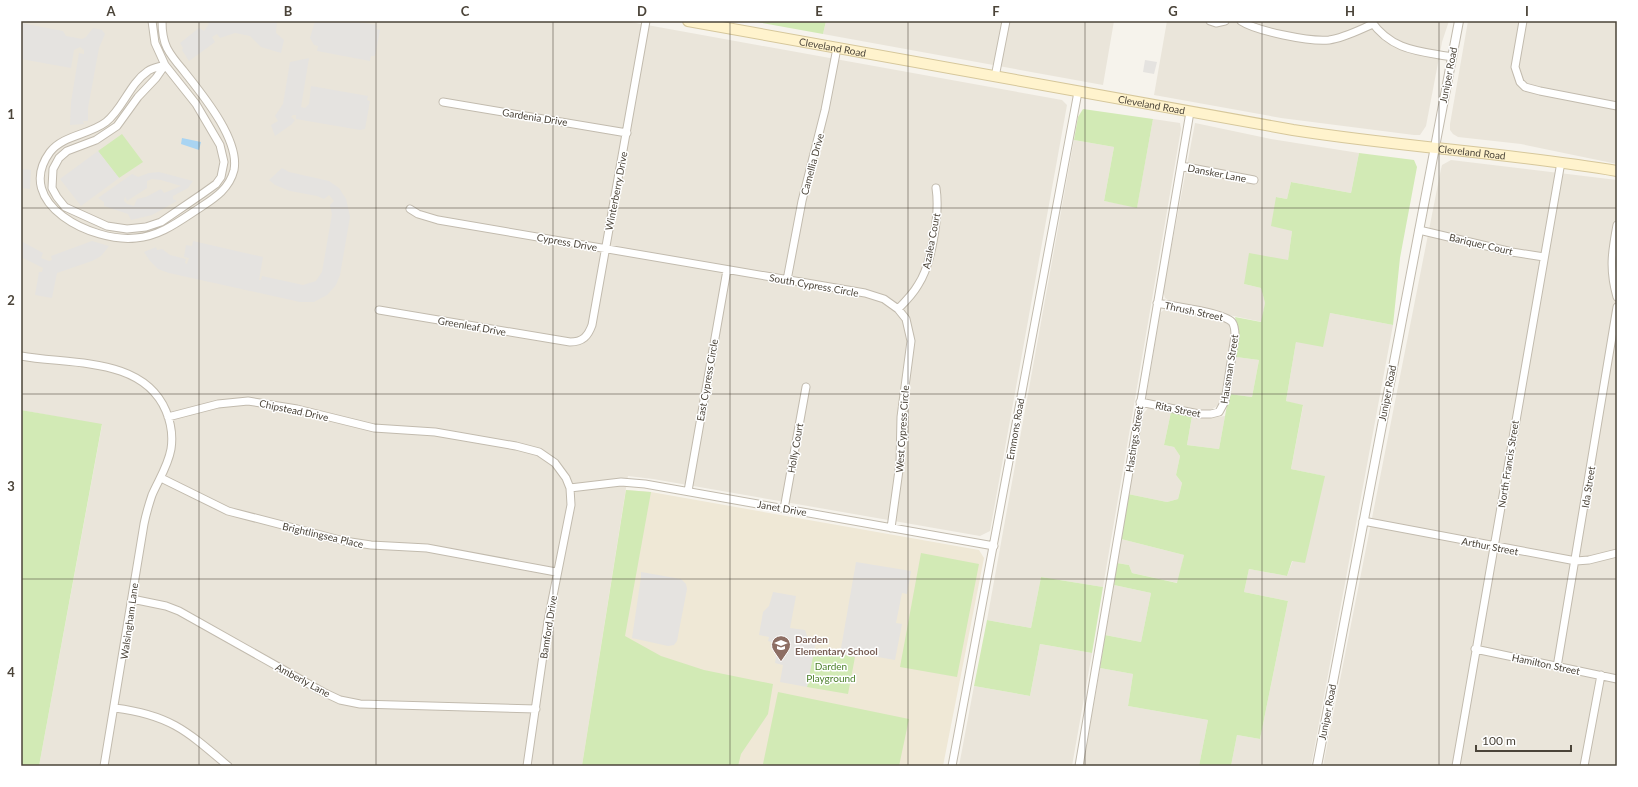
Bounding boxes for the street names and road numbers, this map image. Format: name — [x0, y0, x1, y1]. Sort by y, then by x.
street label: Cleveland Road — [798, 35, 867, 59]
street label: Juniper Road — [1437, 46, 1459, 104]
street label: Cleveland Road — [1117, 93, 1186, 116]
street label: Gardenia Drive — [502, 106, 568, 128]
street label: Camellia Drive — [798, 132, 826, 196]
street label: Cleveland Road — [1438, 142, 1506, 162]
street label: Winterberry Drive — [602, 150, 630, 232]
street label: Dansker Lane — [1187, 161, 1247, 185]
street label: Azalea Court — [920, 212, 942, 270]
street label: Cypress Drive — [536, 231, 598, 253]
street label: Bariquer Court — [1448, 231, 1514, 257]
street label: South Cypress Circle — [768, 271, 860, 299]
street label: Thrush Street — [1164, 299, 1225, 323]
street label: Greenleaf Drive — [437, 314, 507, 338]
street label: Hausman Street — [1218, 333, 1240, 405]
street label: East Cypress Circle — [694, 338, 720, 422]
street label: Juniper Road — [1376, 364, 1398, 422]
street label: West Cypress Circle — [893, 385, 911, 473]
street label: Chipstead Drive — [258, 397, 330, 423]
street label: Emmons Road — [1004, 397, 1026, 461]
street label: Rita Street — [1154, 399, 1202, 419]
street label: Hastings Street — [1123, 405, 1145, 473]
street label: North Francis Street — [1495, 419, 1521, 509]
street label: Holly Court — [785, 422, 805, 474]
street label: Ida Street — [1579, 465, 1597, 509]
street label: Janet Drive — [756, 498, 808, 518]
street label: Brightlingsea Place — [281, 520, 365, 550]
street label: Arthur Street — [1461, 535, 1520, 557]
street label: Walsingham Lane — [118, 582, 140, 660]
street label: Bamford Drive — [537, 594, 559, 660]
street label: Hamilton Street — [1511, 651, 1581, 677]
street label: Amberly Lane — [274, 661, 332, 699]
street label: Juniper Road — [1316, 683, 1338, 741]

